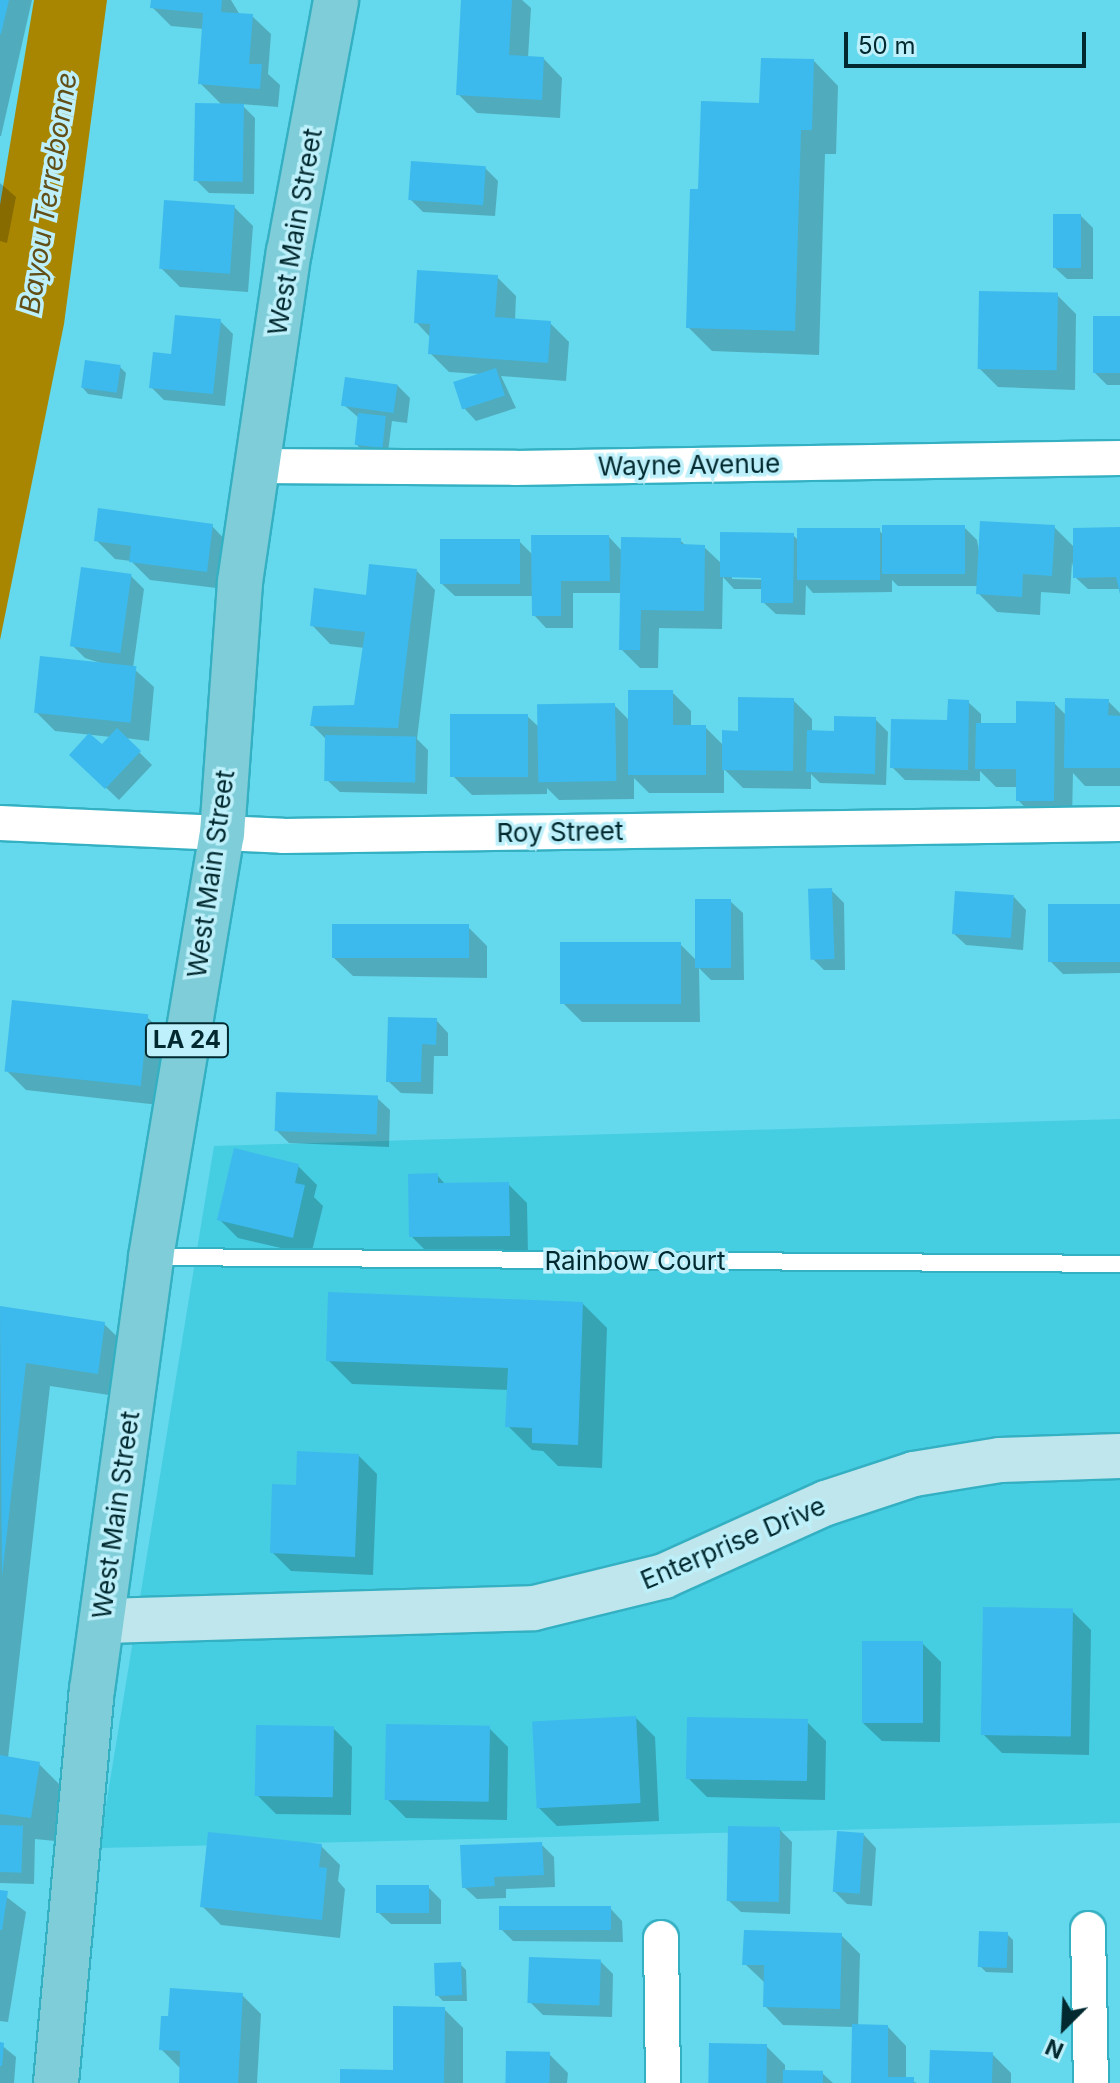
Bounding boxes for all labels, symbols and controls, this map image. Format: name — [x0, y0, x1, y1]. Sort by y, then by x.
scale bar — [848, 16, 1090, 66]
text: 50 m — [858, 31, 916, 60]
water label: Bayou Terrebonne — [12, 70, 84, 316]
street label: West Main Street — [261, 126, 329, 338]
street label: Wayne Avenue — [598, 448, 780, 482]
street label: West Main Street — [181, 768, 241, 980]
street label: Roy Street — [496, 815, 624, 849]
road number: LA 24 — [143, 1020, 231, 1060]
street label: Rainbow Court — [544, 1245, 726, 1277]
street label: West Main Street — [86, 1409, 146, 1621]
street label: Enterprise Drive — [636, 1490, 830, 1596]
north arrow — [1024, 1987, 1104, 2067]
text: N — [1041, 2034, 1067, 2064]

